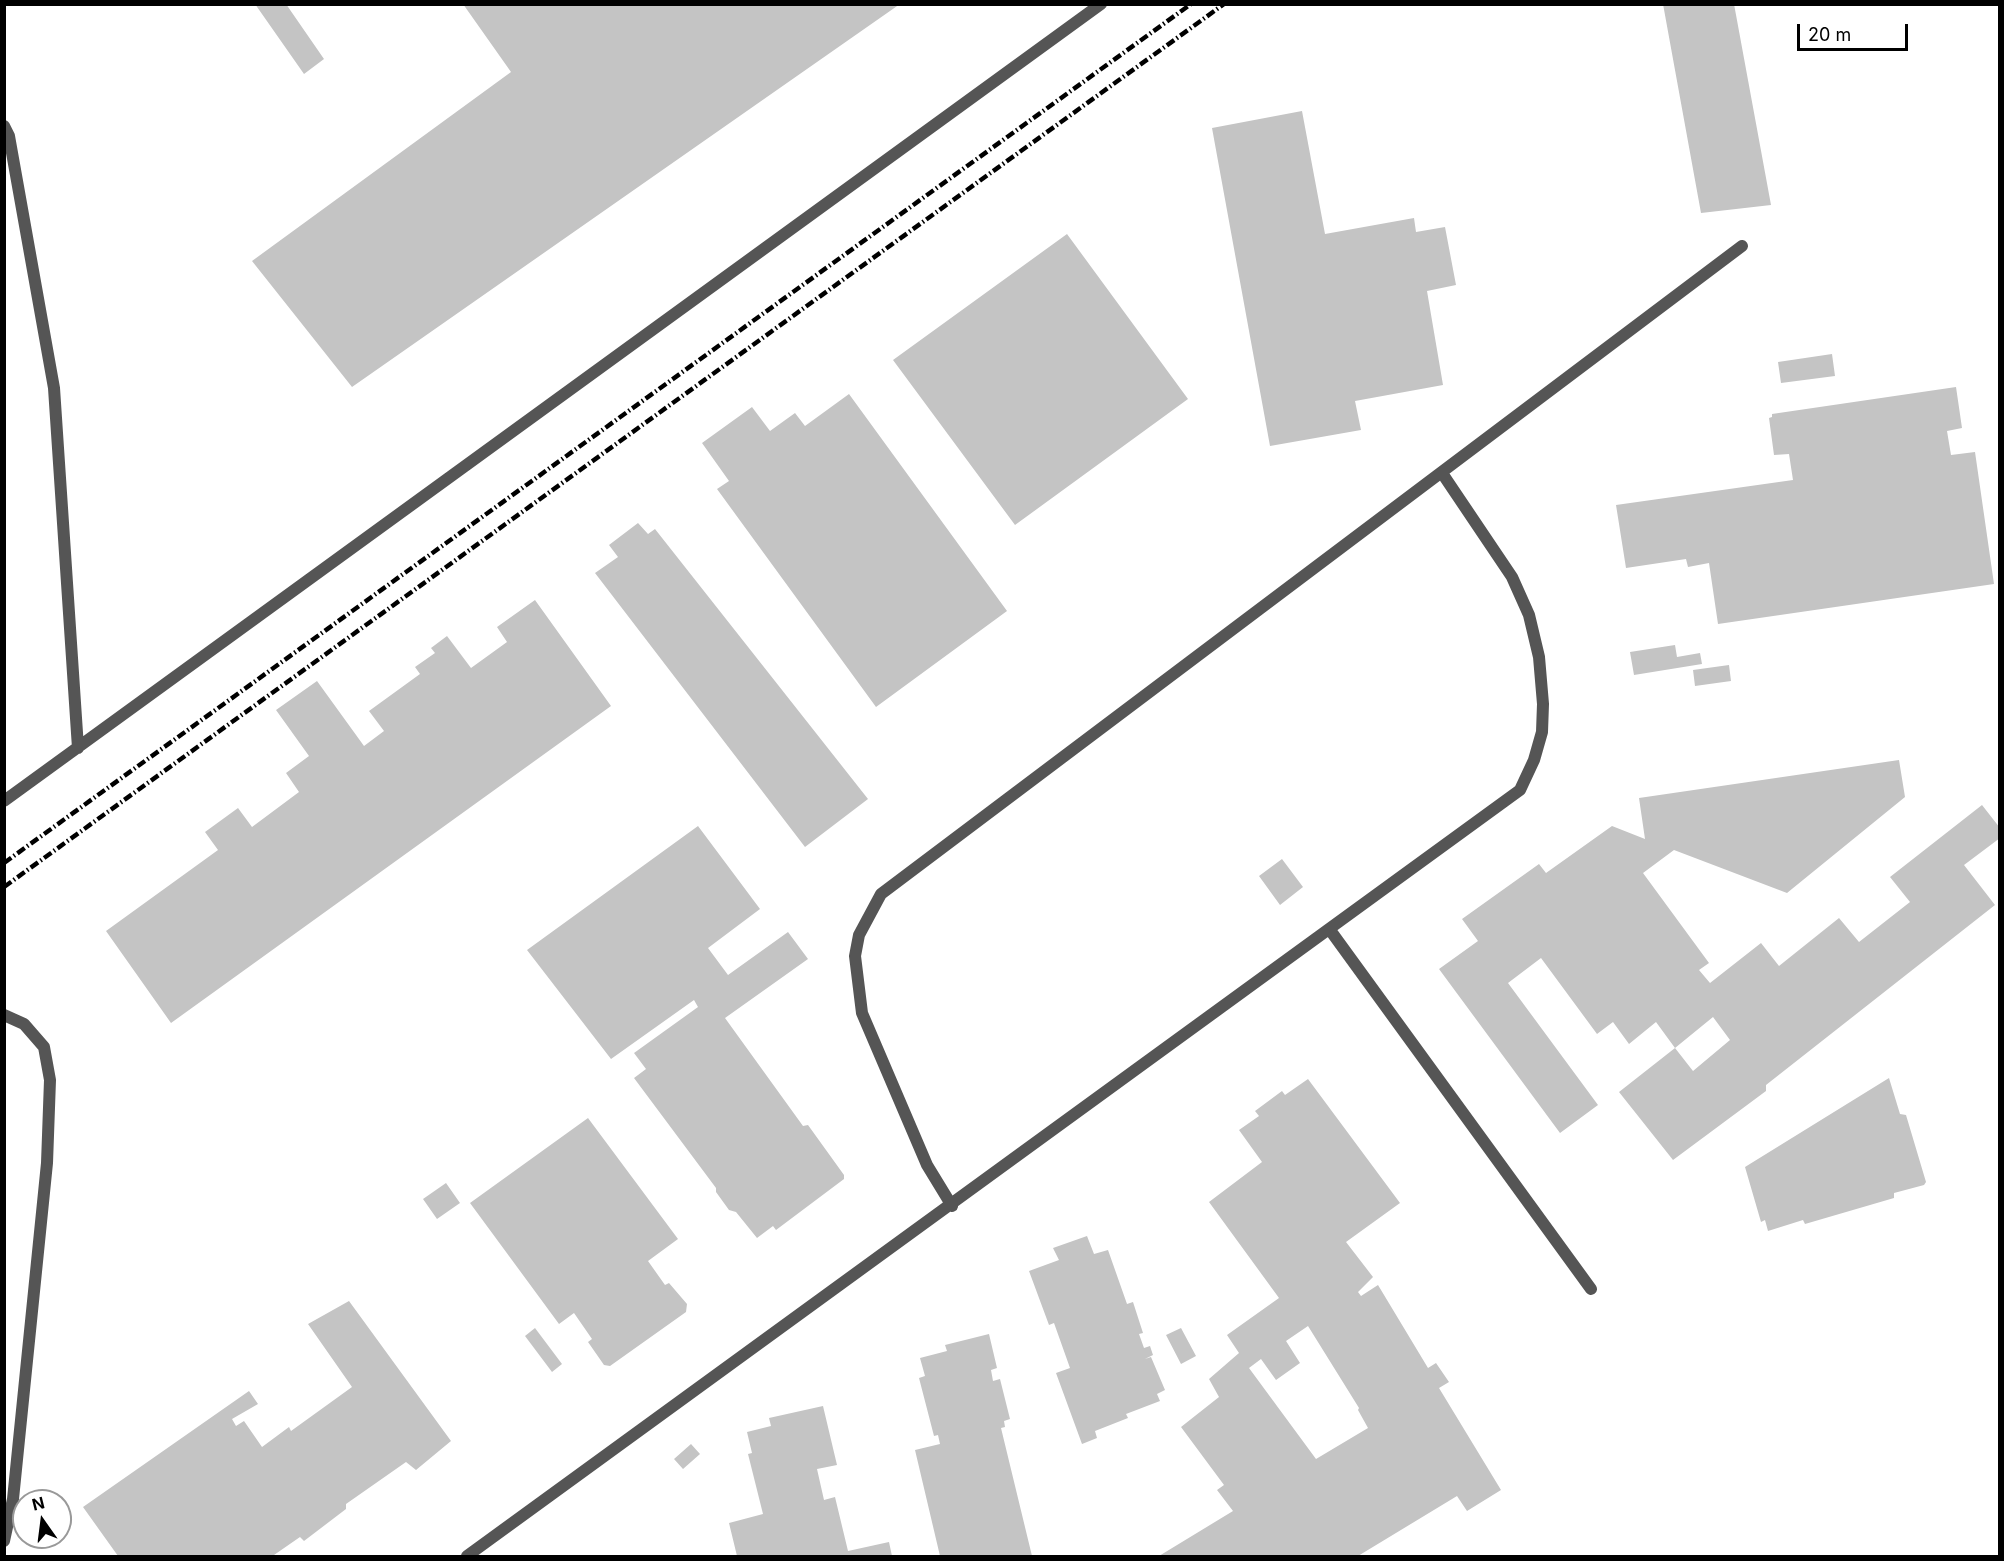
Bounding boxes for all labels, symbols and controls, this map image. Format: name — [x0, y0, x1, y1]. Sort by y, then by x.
scale bar — [1800, 12, 1911, 50]
text: 20 m — [1808, 24, 1851, 45]
north arrow — [12, 1489, 72, 1549]
text: N — [30, 1492, 46, 1515]

